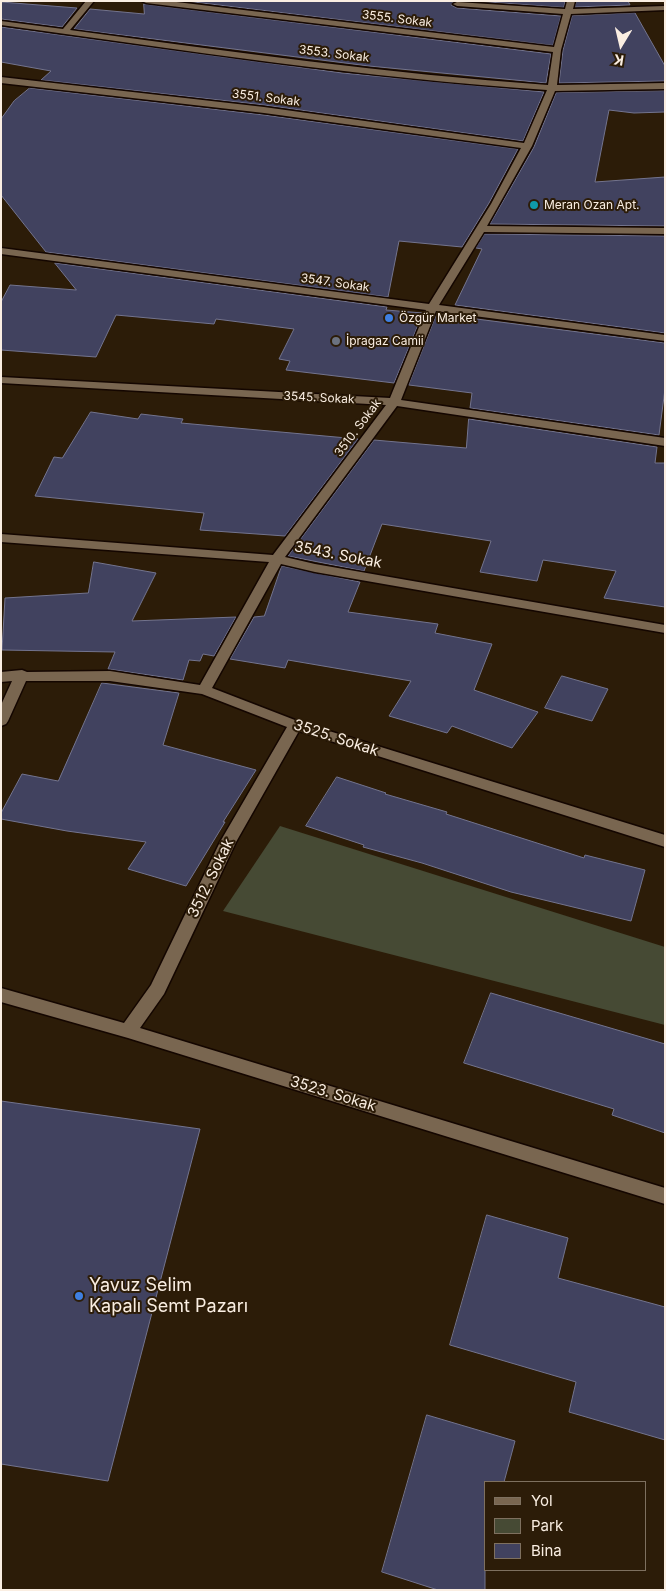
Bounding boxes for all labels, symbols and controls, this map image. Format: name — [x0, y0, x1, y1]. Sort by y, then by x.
street label: 3555. Sokak — [361, 8, 433, 30]
north arrow — [596, 20, 646, 70]
street label: 3553. Sokak — [298, 43, 370, 65]
text: K — [612, 51, 625, 69]
street label: 3551. Sokak — [231, 87, 301, 109]
place label: Meran Ozan Apt. — [544, 198, 640, 212]
marker: Meran Ozan Apt. — [528, 199, 540, 211]
street label: 3547. Sokak — [300, 271, 370, 295]
place label: Özgür Market — [399, 311, 476, 325]
marker: Özgür Market — [383, 312, 395, 324]
place label: İpragaz Camii — [346, 334, 424, 348]
marker: İpragaz Camii — [330, 335, 342, 347]
street label: 3545. Sokak — [283, 389, 355, 407]
street label: 3510. Sokak — [332, 396, 384, 460]
street label: 3543. Sokak — [293, 538, 383, 572]
street label: 3525. Sokak — [291, 716, 381, 760]
street label: 3512. Sokak — [184, 836, 238, 920]
street label: 3523. Sokak — [288, 1072, 378, 1116]
place label: Yavuz Selim Kapalı Semt Pazarı — [89, 1275, 248, 1318]
marker: Yavuz Selim Kapalı Semt Pazarı — [73, 1290, 85, 1302]
legend — [483, 1481, 646, 1571]
text: Yol — [531, 1491, 553, 1510]
text: Park — [531, 1516, 563, 1535]
text: Bina — [531, 1541, 562, 1560]

